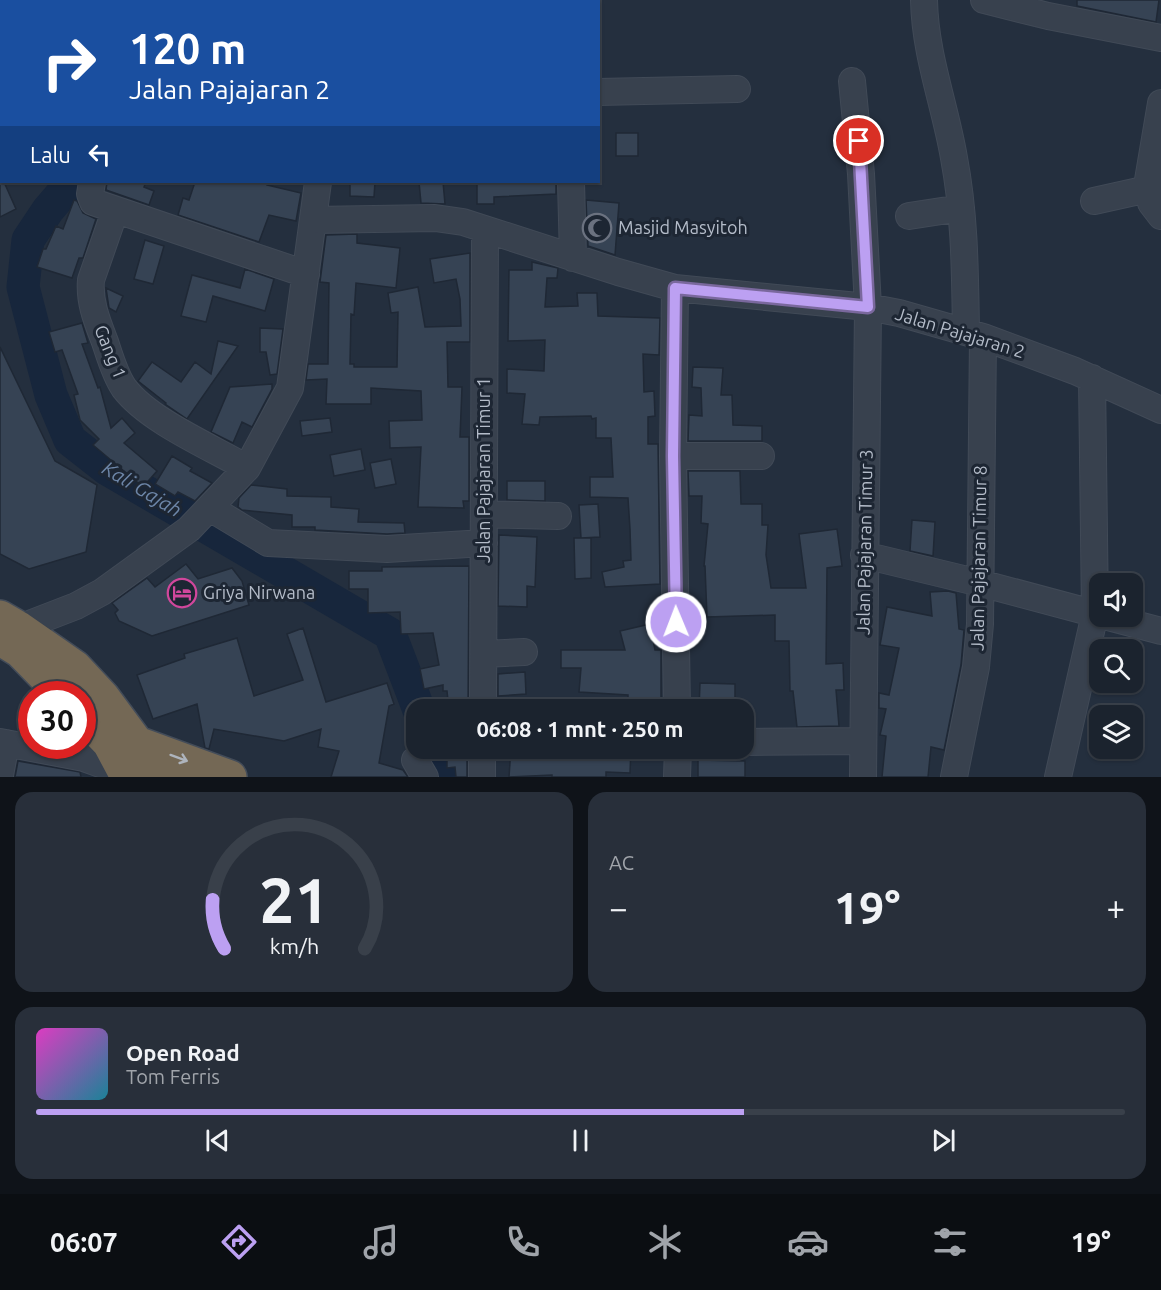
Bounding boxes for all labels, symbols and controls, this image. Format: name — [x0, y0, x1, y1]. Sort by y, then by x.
icon: right — [30, 24, 108, 102]
text: 120 m — [129, 25, 246, 72]
text: Jalan Pajajaran 2 — [129, 74, 330, 104]
pin — [833, 115, 884, 166]
icon: arrive — [842, 124, 875, 157]
icon: left — [83, 138, 116, 171]
text: Lalu — [30, 142, 71, 167]
mosque icon: Masjid Masyitoh — [581, 212, 613, 244]
place label: Masjid Masyitoh — [618, 217, 748, 237]
street label: Jalan Pajajaran 2 — [893, 303, 1027, 361]
street label: Gang 1 — [91, 322, 131, 381]
street label: Jalan Pajajaran Timur 1 — [473, 377, 493, 563]
street label: Jalan Pajajaran Timur 3 — [852, 449, 876, 635]
water label: Kali Gajah — [98, 456, 186, 521]
street label: Jalan Pajajaran Timur 8 — [966, 465, 990, 651]
map controls — [1089, 573, 1143, 759]
button: sound — [1089, 573, 1143, 627]
hotel icon: Griya Nirwana — [166, 577, 198, 609]
place label: Griya Nirwana — [203, 582, 315, 602]
position arrow — [644, 590, 708, 654]
button: search — [1089, 639, 1143, 693]
speed limit sign: 30 — [18, 681, 96, 759]
button: layers — [1089, 705, 1143, 759]
text: 06:08 · 1 mnt · 250 m — [476, 716, 684, 741]
one-way arrow — [169, 753, 188, 764]
text: AC — [609, 851, 634, 874]
text: 21 — [259, 865, 329, 935]
text: 19° — [834, 882, 900, 933]
text: − — [609, 889, 628, 926]
text: + — [1106, 889, 1125, 926]
text: km/h — [269, 934, 319, 958]
text: Open Road — [126, 1040, 240, 1065]
text: Tom Ferris — [126, 1065, 220, 1088]
icon: previous — [201, 1124, 234, 1157]
icon: pause — [564, 1124, 597, 1157]
icon: next — [927, 1124, 960, 1157]
icon: directions — [218, 1221, 260, 1263]
icon: music — [360, 1221, 402, 1263]
icon: phone — [502, 1221, 544, 1263]
icon: climate — [644, 1221, 686, 1263]
icon: car — [787, 1221, 829, 1263]
icon: filters — [929, 1221, 971, 1263]
text: 06:07 — [50, 1227, 118, 1257]
text: 19° — [1071, 1227, 1111, 1257]

